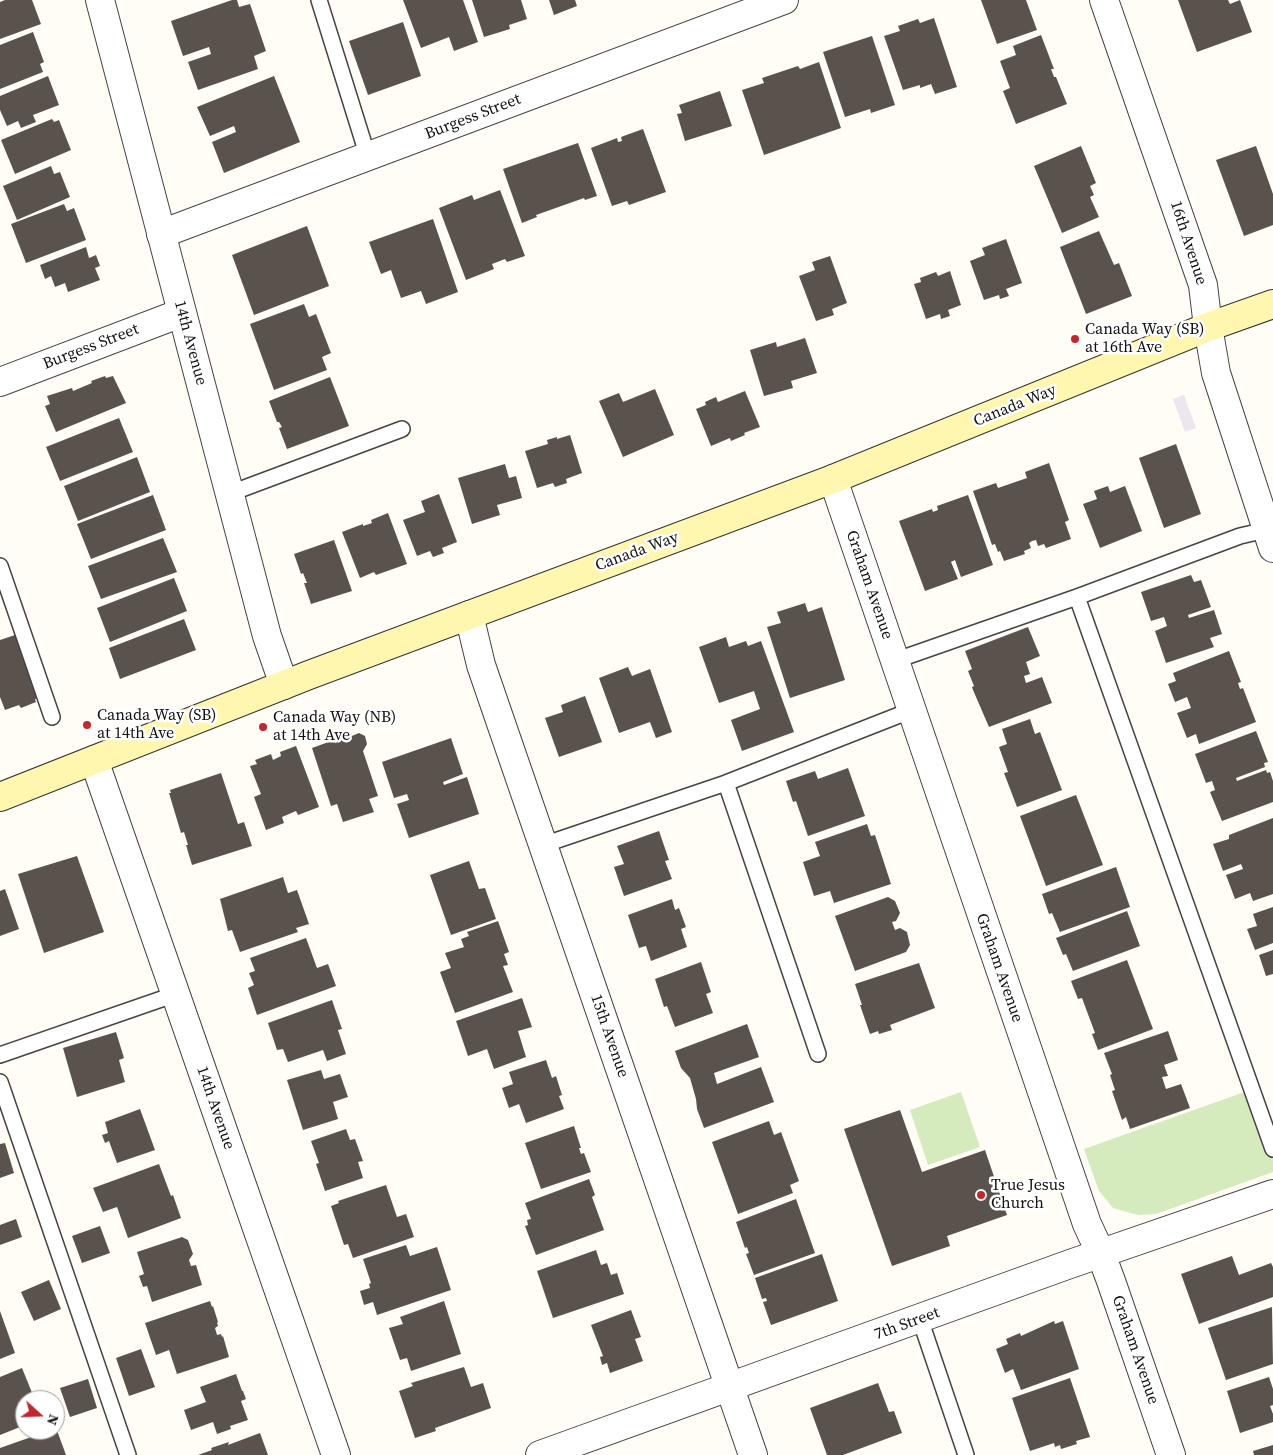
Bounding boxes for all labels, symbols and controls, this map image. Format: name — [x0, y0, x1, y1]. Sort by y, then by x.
street label: Burgess Street — [422, 90, 524, 144]
street label: 16th Avenue — [1165, 199, 1211, 287]
street label: 14th Avenue — [169, 298, 211, 388]
street label: Burgess Street — [40, 320, 142, 374]
place label: Canada Way (SB) at 16th Ave — [1085, 320, 1204, 358]
marker: Canada Way (SB) at 16th Ave — [1069, 333, 1081, 345]
street label: Canada Way — [971, 381, 1059, 431]
street label: Canada Way — [593, 528, 681, 576]
street label: Graham Avenue — [841, 528, 897, 642]
place label: Canada Way (SB) at 14th Ave — [97, 706, 216, 744]
place label: Canada Way (NB) at 14th Ave — [273, 708, 396, 746]
marker: Canada Way (SB) at 14th Ave — [81, 719, 93, 731]
marker: Canada Way (NB) at 14th Ave — [257, 721, 269, 733]
street label: Graham Avenue — [971, 911, 1027, 1025]
street label: 15th Avenue — [586, 992, 632, 1080]
street label: 14th Avenue — [192, 1064, 238, 1152]
place label: True Jesus Church — [991, 1176, 1065, 1214]
marker: True Jesus Church — [975, 1189, 987, 1201]
street label: Graham Avenue — [1107, 1293, 1163, 1407]
street label: 7th Street — [872, 1303, 942, 1345]
north arrow — [15, 1390, 65, 1440]
text: N — [42, 1412, 64, 1428]

